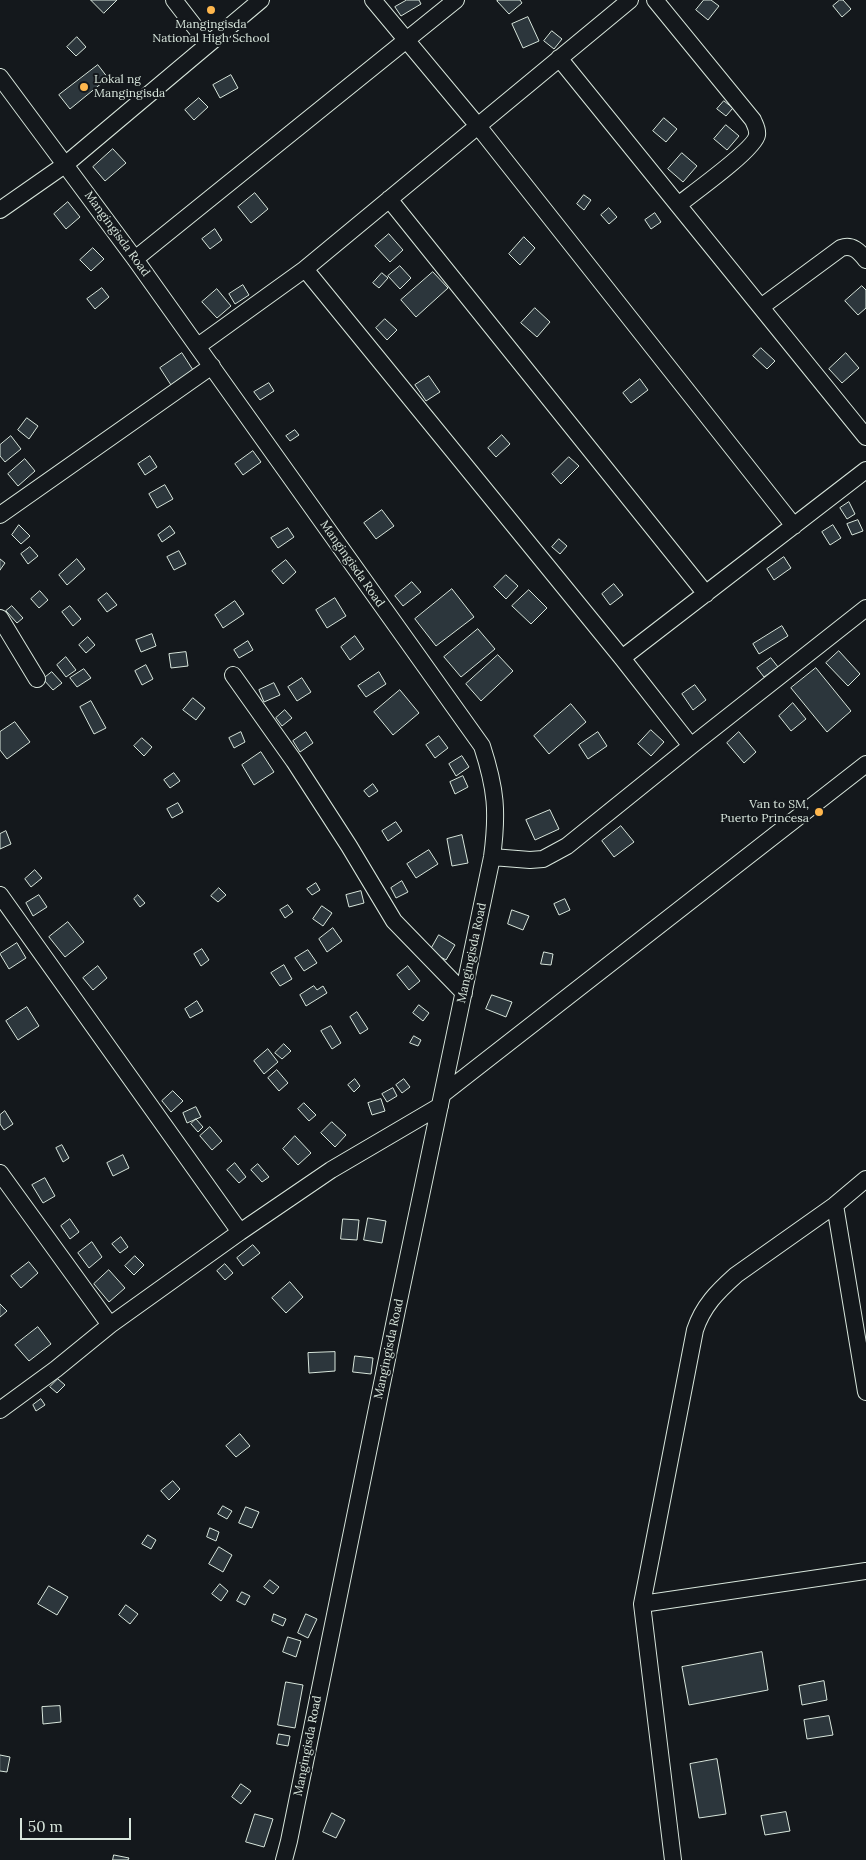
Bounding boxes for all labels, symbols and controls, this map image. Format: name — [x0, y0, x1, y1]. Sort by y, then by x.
marker: Mangingisda National High School — [205, 4, 217, 16]
place label: Mangingisda National High School — [152, 18, 270, 46]
place label: Lokal ng Mangingisda — [94, 73, 165, 101]
marker: Lokal ng Mangingisda — [78, 81, 90, 93]
street label: Mangingisda Road — [81, 188, 153, 280]
street label: Mangingisda Road — [317, 518, 387, 610]
place label: Van to SM, Puerto Princesa — [720, 798, 809, 826]
marker: Van to SM, Puerto Princesa — [813, 806, 825, 818]
street label: Mangingisda Road — [454, 901, 490, 1005]
street label: Mangingisda Road — [371, 1297, 407, 1401]
street label: Mangingisda Road — [291, 1694, 325, 1798]
scale bar — [22, 1808, 134, 1840]
text: 50 m — [28, 1817, 63, 1836]

